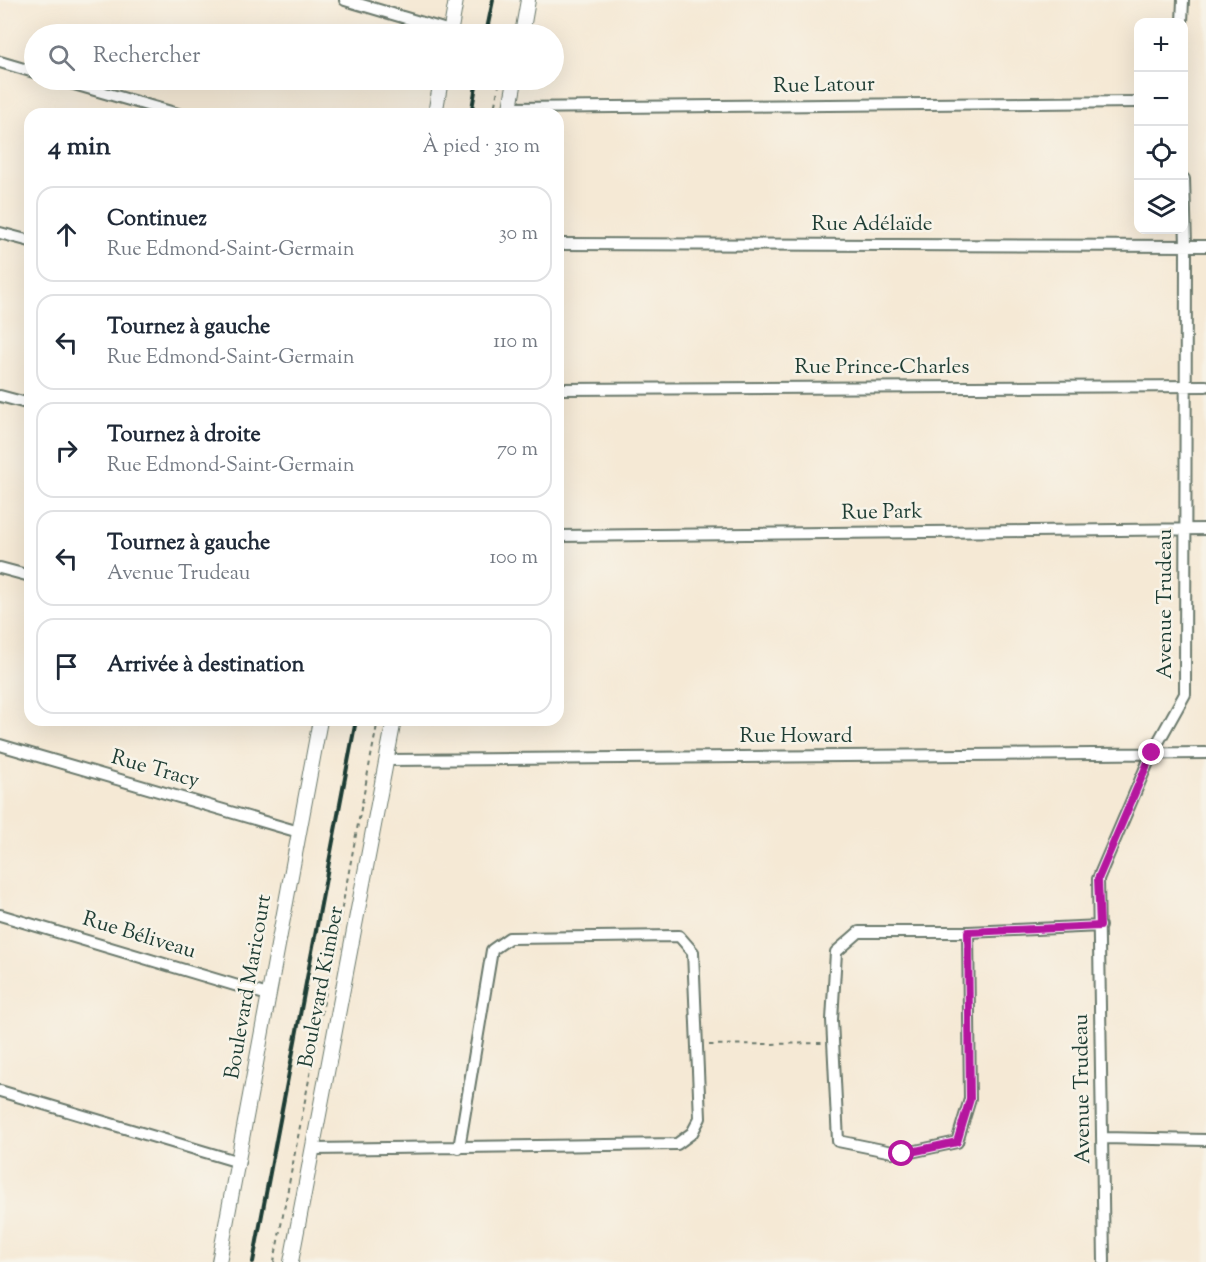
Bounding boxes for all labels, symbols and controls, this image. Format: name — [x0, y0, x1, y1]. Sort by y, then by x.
map controls — [1134, 18, 1188, 234]
button: + — [1134, 18, 1188, 72]
search box — [24, 24, 564, 90]
icon: search — [45, 41, 78, 74]
text: Rechercher — [93, 41, 200, 73]
street label: Rue Latour — [773, 70, 875, 102]
button: − — [1134, 72, 1188, 126]
button: locate — [1134, 126, 1188, 180]
text: 4 min — [48, 129, 111, 166]
text: À pied · 310 m — [423, 133, 540, 162]
button: layers — [1134, 180, 1188, 234]
text: Continuez — [107, 204, 207, 236]
street label: Rue Adélaïde — [811, 210, 933, 240]
icon: ahead — [50, 218, 83, 251]
text: 30 m — [499, 220, 538, 249]
text: Rue Edmond-Saint-Germain — [107, 236, 355, 265]
text: Tournez à gauche — [107, 312, 270, 344]
icon: left — [50, 326, 83, 359]
text: 110 m — [493, 328, 538, 357]
text: Rue Edmond-Saint-Germain — [107, 344, 355, 373]
street label: Rue Prince-Charles — [795, 353, 969, 383]
text: Tournez à droite — [107, 420, 261, 452]
icon: right — [50, 434, 83, 467]
text: 70 m — [497, 436, 538, 465]
text: Rue Edmond-Saint-Germain — [107, 452, 355, 481]
street label: Rue Park — [841, 497, 923, 529]
text: Tournez à gauche — [107, 528, 270, 560]
street label: Avenue Trudeau — [1151, 529, 1181, 679]
icon: left — [50, 542, 83, 575]
text: 100 m — [489, 544, 538, 573]
text: Avenue Trudeau — [107, 560, 250, 589]
icon: arrive — [50, 650, 83, 683]
text: Arrivée à destination — [107, 650, 304, 682]
street label: Rue Howard — [739, 722, 853, 752]
route end — [1138, 739, 1164, 765]
street label: Rue Tracy — [107, 743, 203, 797]
street label: Boulevard Maricourt — [218, 892, 280, 1082]
street label: Boulevard Kimber — [292, 904, 352, 1070]
street label: Rue Béliveau — [79, 905, 199, 967]
street label: Avenue Trudeau — [1067, 1014, 1099, 1164]
route start — [888, 1140, 914, 1166]

